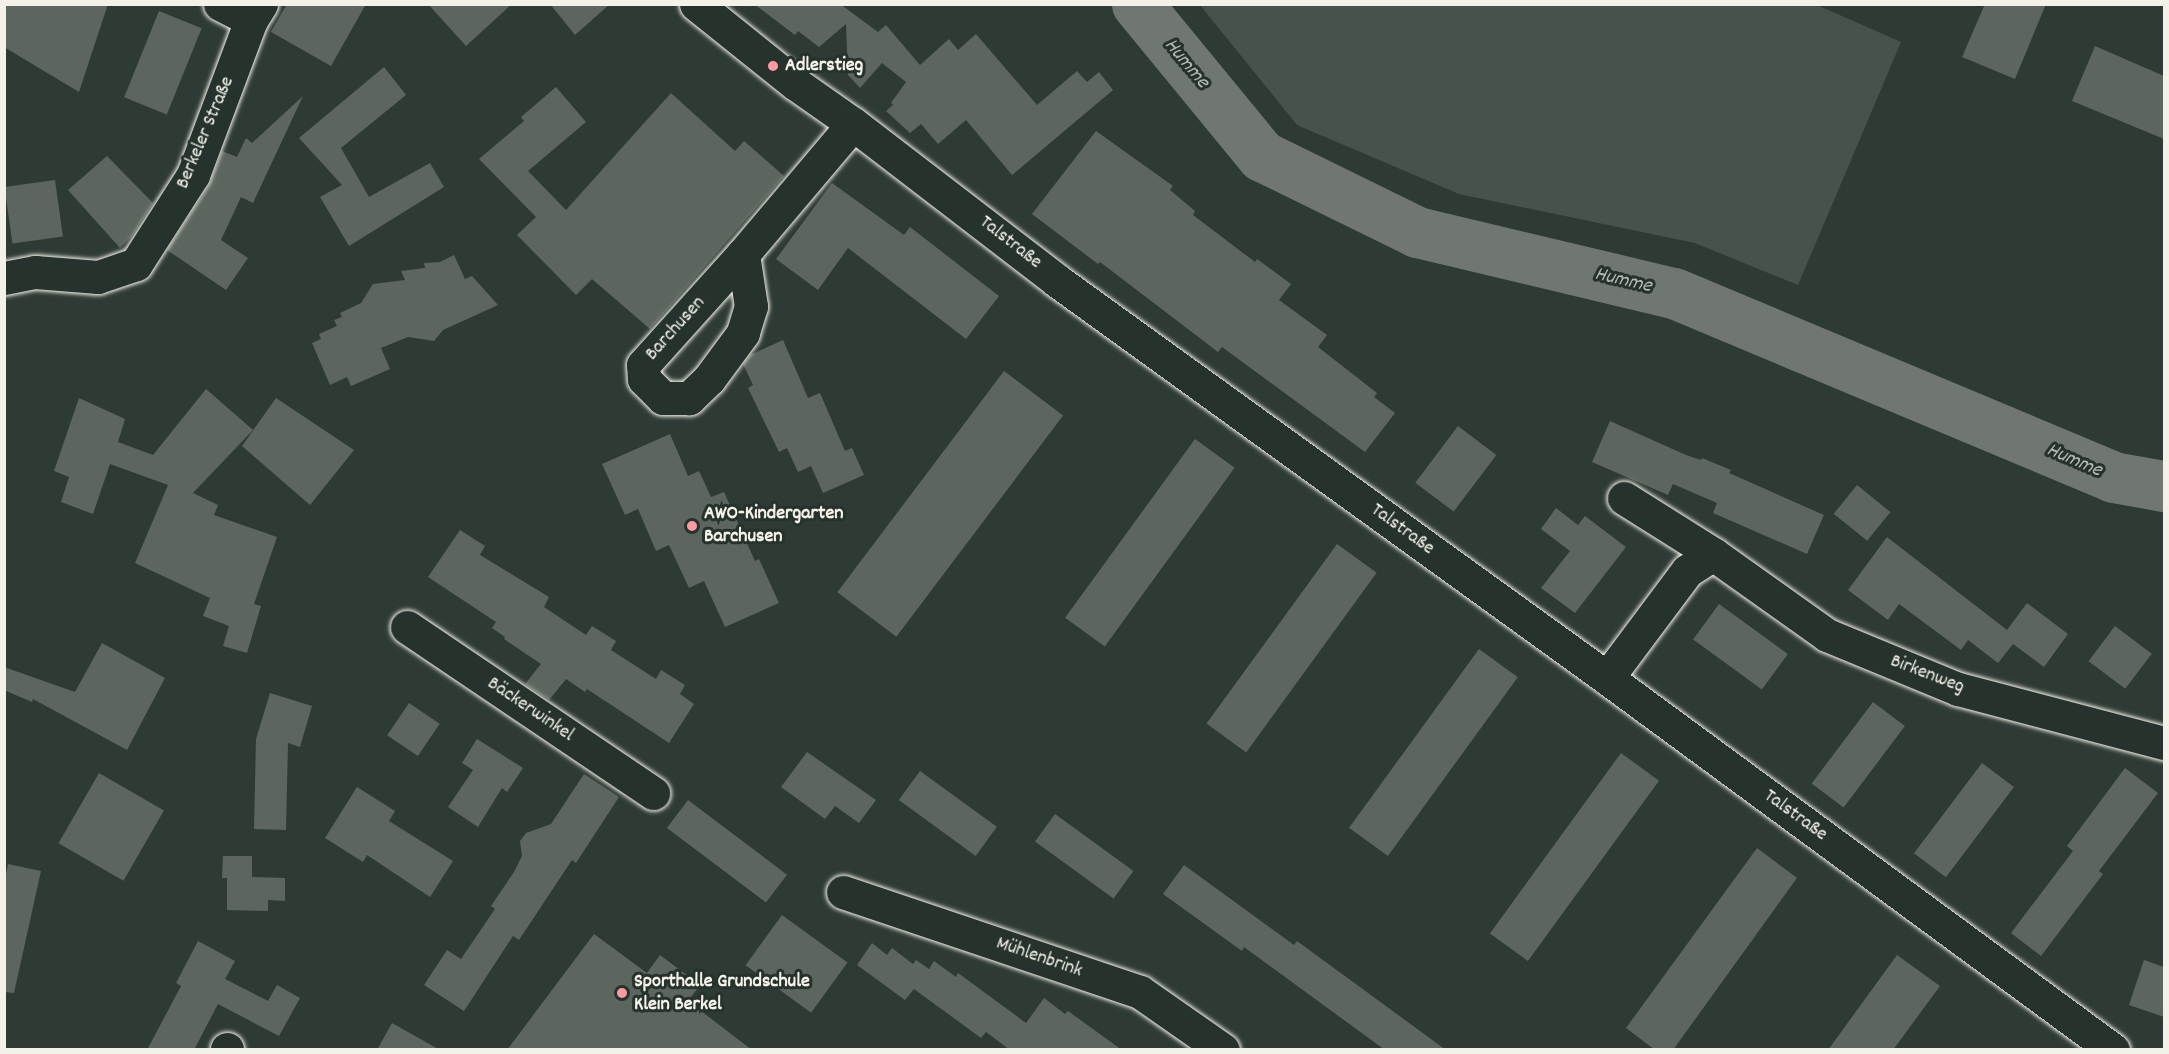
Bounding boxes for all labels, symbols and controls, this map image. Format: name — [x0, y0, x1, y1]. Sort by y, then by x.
water label: Humme — [1158, 34, 1214, 94]
place label: Adlerstieg — [785, 54, 863, 78]
marker: Adlerstieg — [766, 59, 780, 73]
street label: Berkeler Straße — [172, 73, 240, 193]
street label: Talstraße — [974, 211, 1046, 275]
water label: Humme — [1592, 262, 1654, 300]
street label: Barchusen — [641, 292, 711, 366]
water label: Humme — [2042, 438, 2106, 484]
street label: Talstraße — [1365, 499, 1439, 561]
place label: AWO-Kindergarten Barchusen — [704, 502, 843, 549]
marker: AWO-Kindergarten Barchusen — [685, 519, 699, 533]
street label: Birkenweg — [1887, 650, 1967, 700]
street label: Bäckerwinkel — [482, 672, 578, 748]
street label: Talstraße — [1758, 785, 1832, 847]
street label: Mühlenbrink — [993, 932, 1085, 984]
place label: Sporthalle Grundschule Klein Berkel — [634, 970, 810, 1017]
marker: Sporthalle Grundschule Klein Berkel — [615, 986, 629, 1000]

